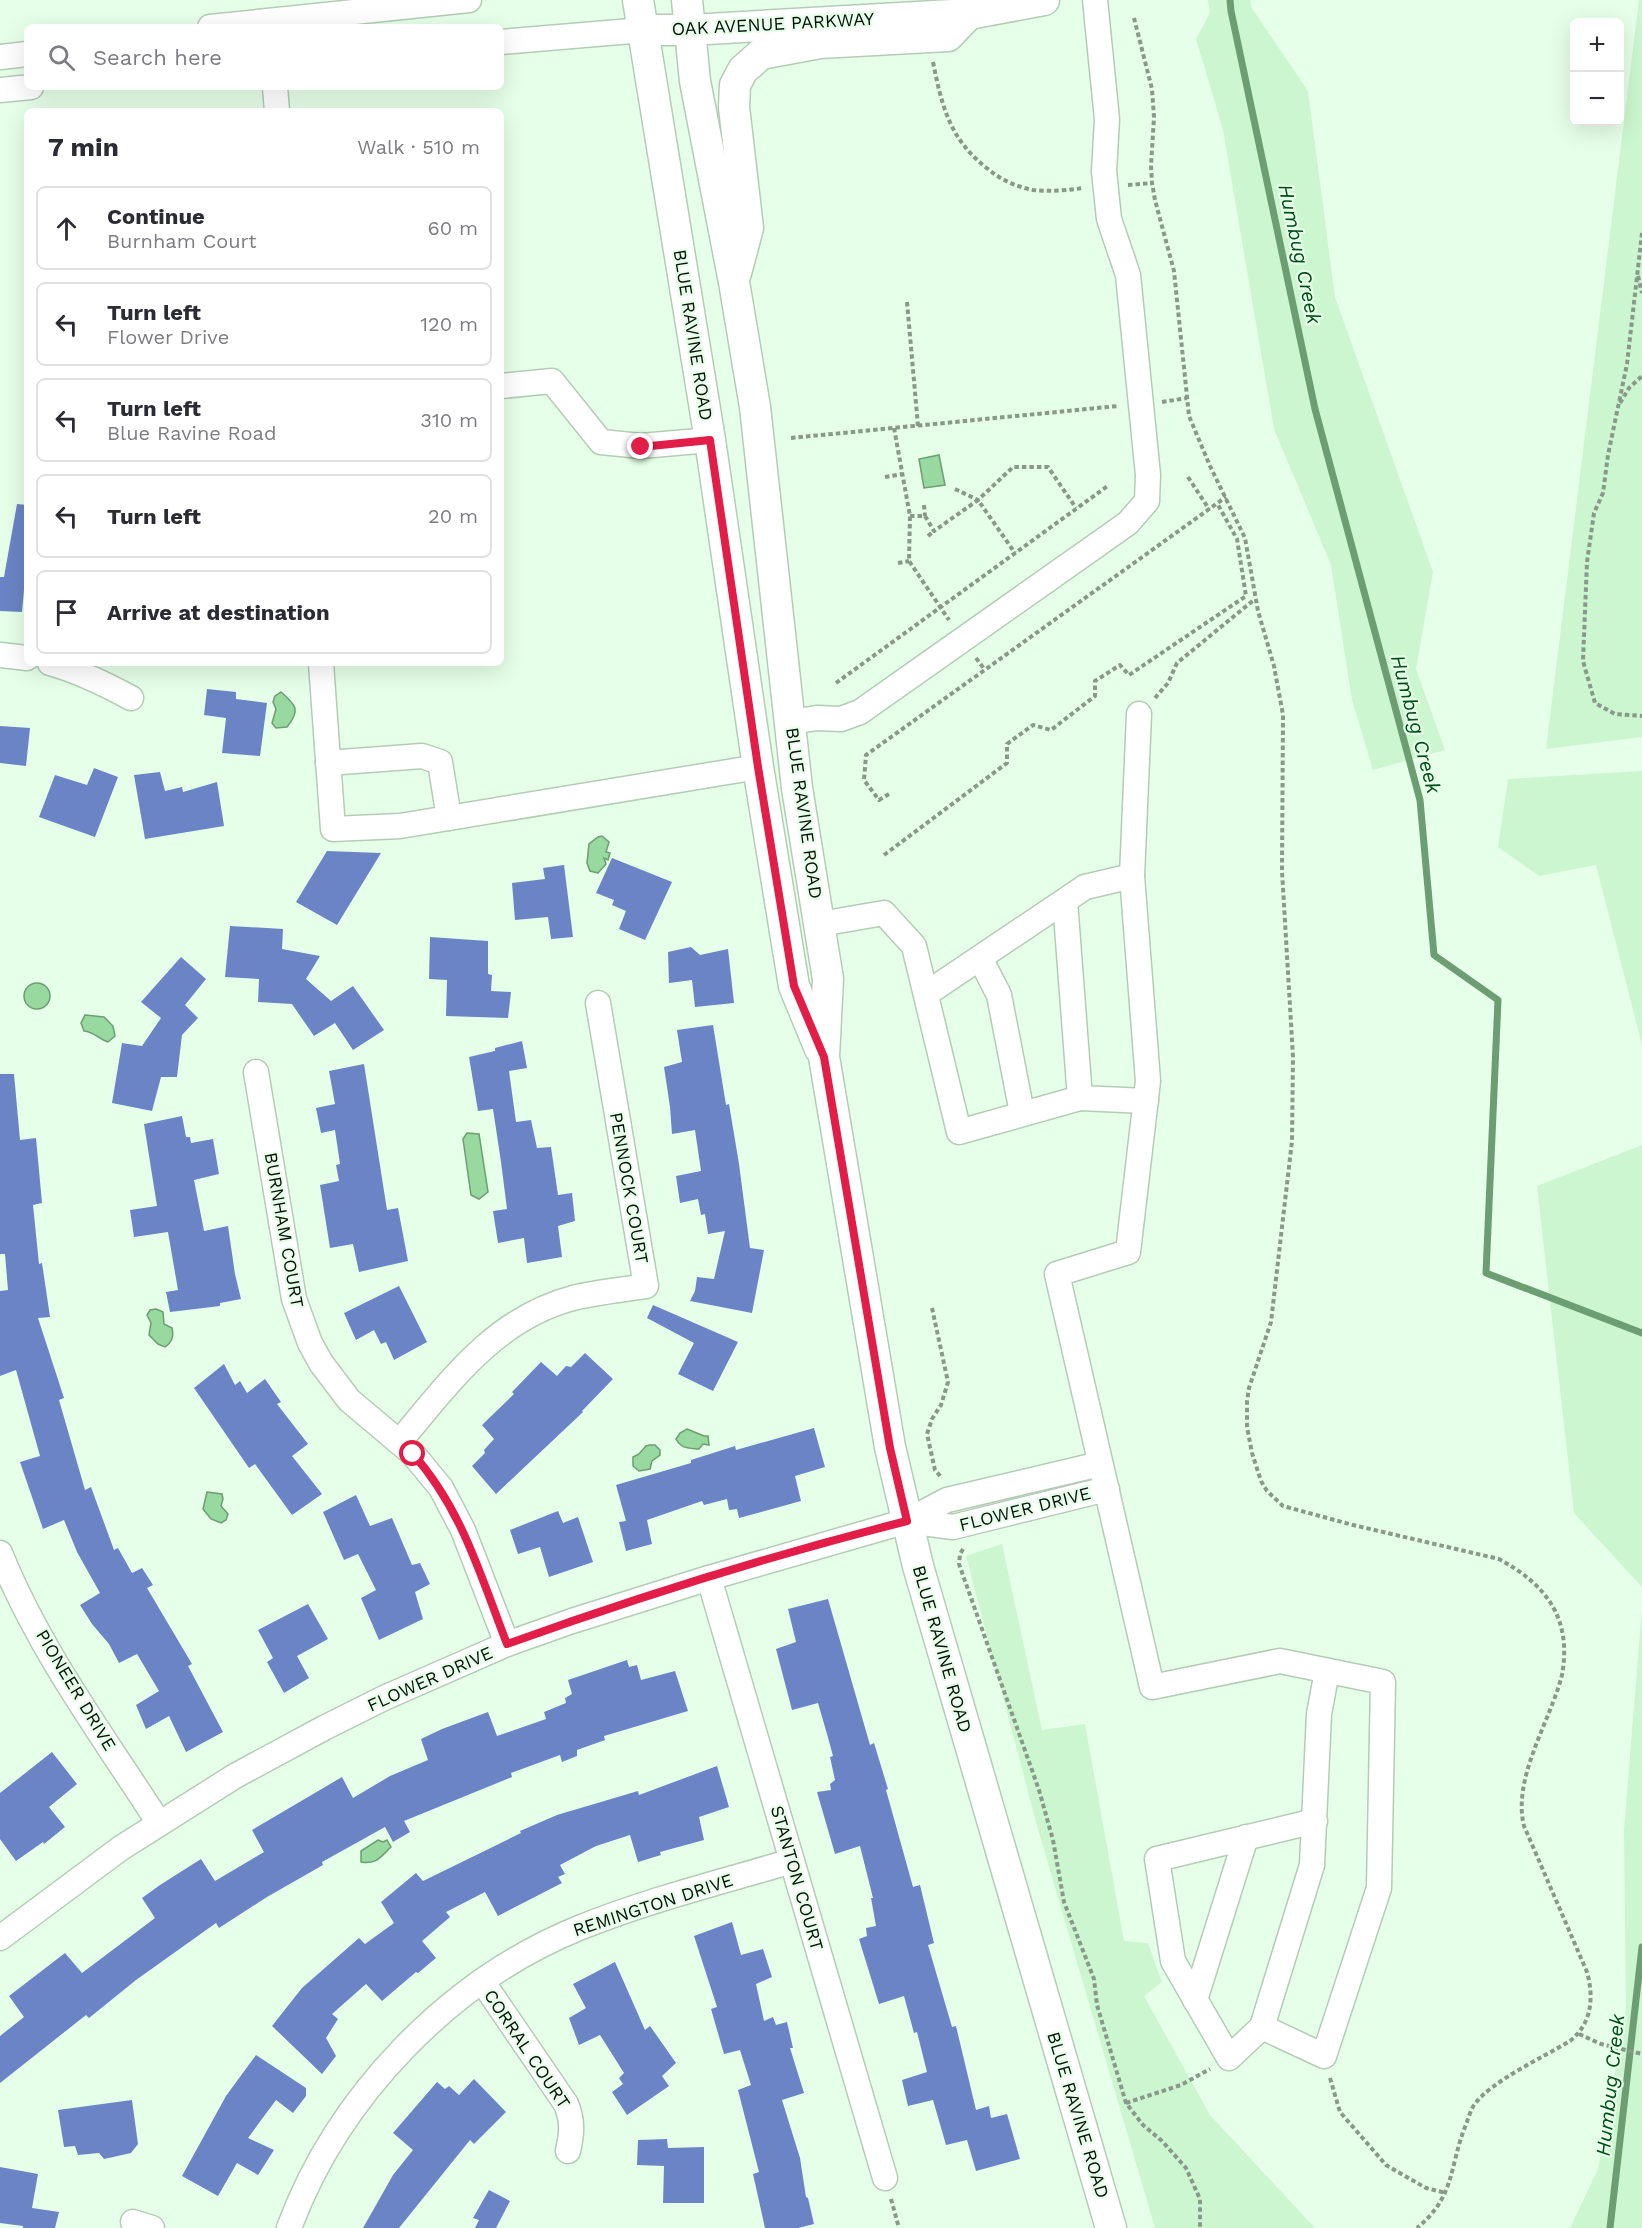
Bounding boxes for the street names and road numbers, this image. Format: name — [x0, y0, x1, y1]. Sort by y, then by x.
street label: OAK AVENUE PARKWAY — [671, 8, 875, 39]
street label: BLUE RAVINE ROAD — [670, 248, 717, 422]
street label: BLUE RAVINE ROAD — [782, 726, 827, 900]
street label: PENNOCK COURT — [606, 1111, 653, 1265]
street label: BURNHAM COURT — [260, 1151, 309, 1309]
street label: FLOWER DRIVE — [957, 1482, 1093, 1535]
street label: BLUE RAVINE ROAD — [909, 1563, 976, 1735]
street label: PIONEER DRIVE — [32, 1625, 121, 1754]
street label: FLOWER DRIVE — [364, 1642, 496, 1716]
street label: STANTON COURT — [767, 1803, 828, 1953]
street label: REMINGTON DRIVE — [570, 1869, 735, 1940]
street label: CORRAL COURT — [480, 1985, 575, 2112]
street label: BLUE RAVINE ROAD — [1043, 2029, 1114, 2201]

